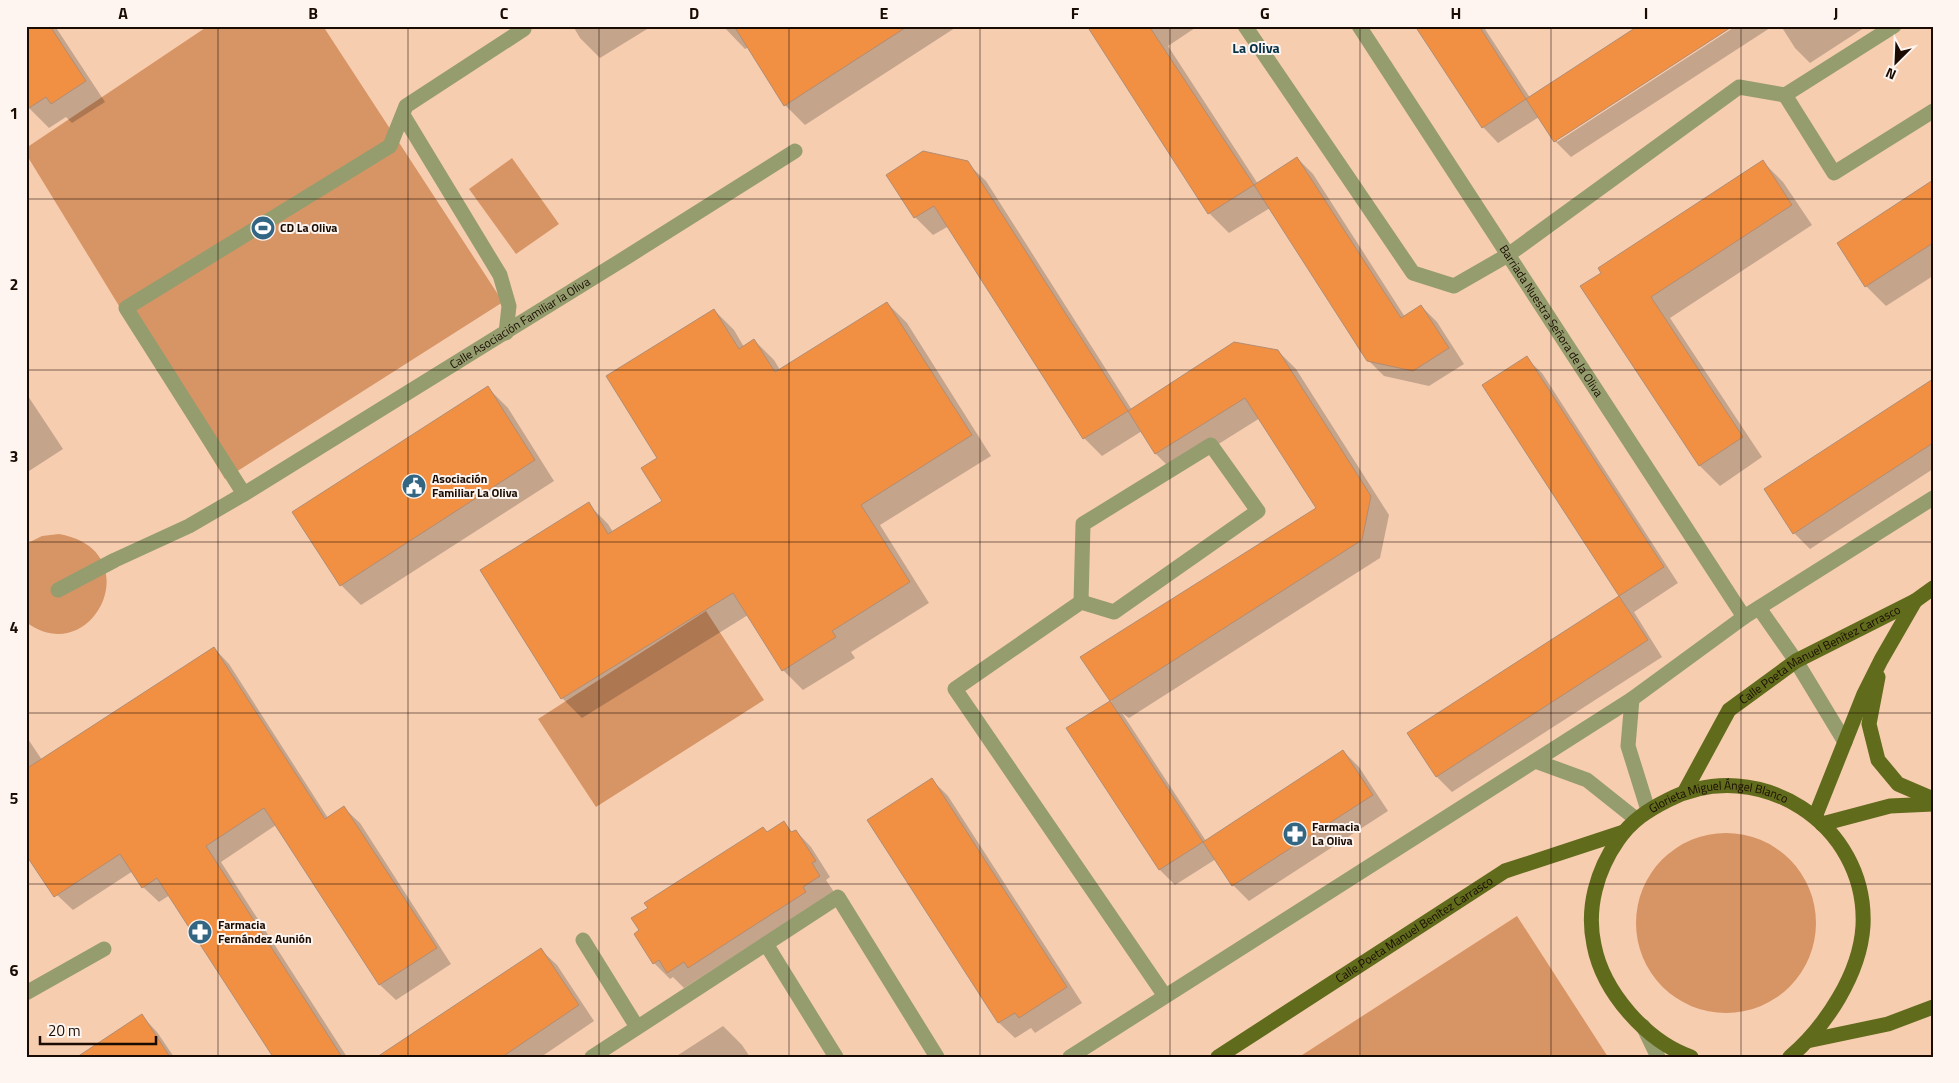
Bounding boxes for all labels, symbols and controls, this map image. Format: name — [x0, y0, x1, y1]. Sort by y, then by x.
text: A — [118, 1, 128, 25]
text: B — [308, 1, 318, 25]
text: C — [500, 1, 509, 25]
text: D — [689, 1, 699, 25]
text: E — [880, 1, 889, 25]
text: F — [1071, 1, 1080, 25]
text: G — [1260, 1, 1270, 25]
text: H — [1451, 1, 1461, 25]
text: I — [1644, 1, 1648, 25]
text: J — [1834, 1, 1838, 25]
district label: La Oliva — [1232, 37, 1280, 58]
north arrow — [1872, 38, 1922, 88]
text: N — [1882, 63, 1899, 86]
text: 1 — [10, 101, 18, 125]
sports icon: CD La Oliva — [250, 215, 276, 241]
place label: CD La Oliva — [280, 218, 337, 237]
street label: Barriada Nuestra Señora de la Oliva — [1495, 241, 1608, 401]
text: 2 — [10, 272, 18, 296]
street label: Calle Asociación Familiar la Oliva — [446, 272, 594, 374]
text: 3 — [10, 444, 18, 468]
place label: Asociación Familiar La Oliva — [432, 469, 518, 502]
public building icon: Asociación Familiar La Oliva — [401, 473, 427, 499]
street label: Calle Poeta Manuel Benítez Carrasco — [1735, 600, 1904, 709]
text: 4 — [10, 615, 19, 639]
street label: Glorieta Miguel Ángel Blanco — [1645, 776, 1792, 818]
text: 5 — [10, 786, 19, 810]
place label: Farmacia La Oliva — [1312, 817, 1360, 850]
pharmacy icon: Farmacia La Oliva — [1282, 821, 1308, 847]
street label: Calle Poeta Manuel Benítez Carrasco — [1332, 871, 1497, 987]
place label: Farmacia Fernández Aunión — [218, 915, 312, 948]
pharmacy icon: Farmacia Fernández Aunión — [187, 919, 213, 945]
text: 6 — [10, 958, 19, 982]
scale bar — [40, 1013, 156, 1045]
text: 20 m — [48, 1019, 81, 1042]

